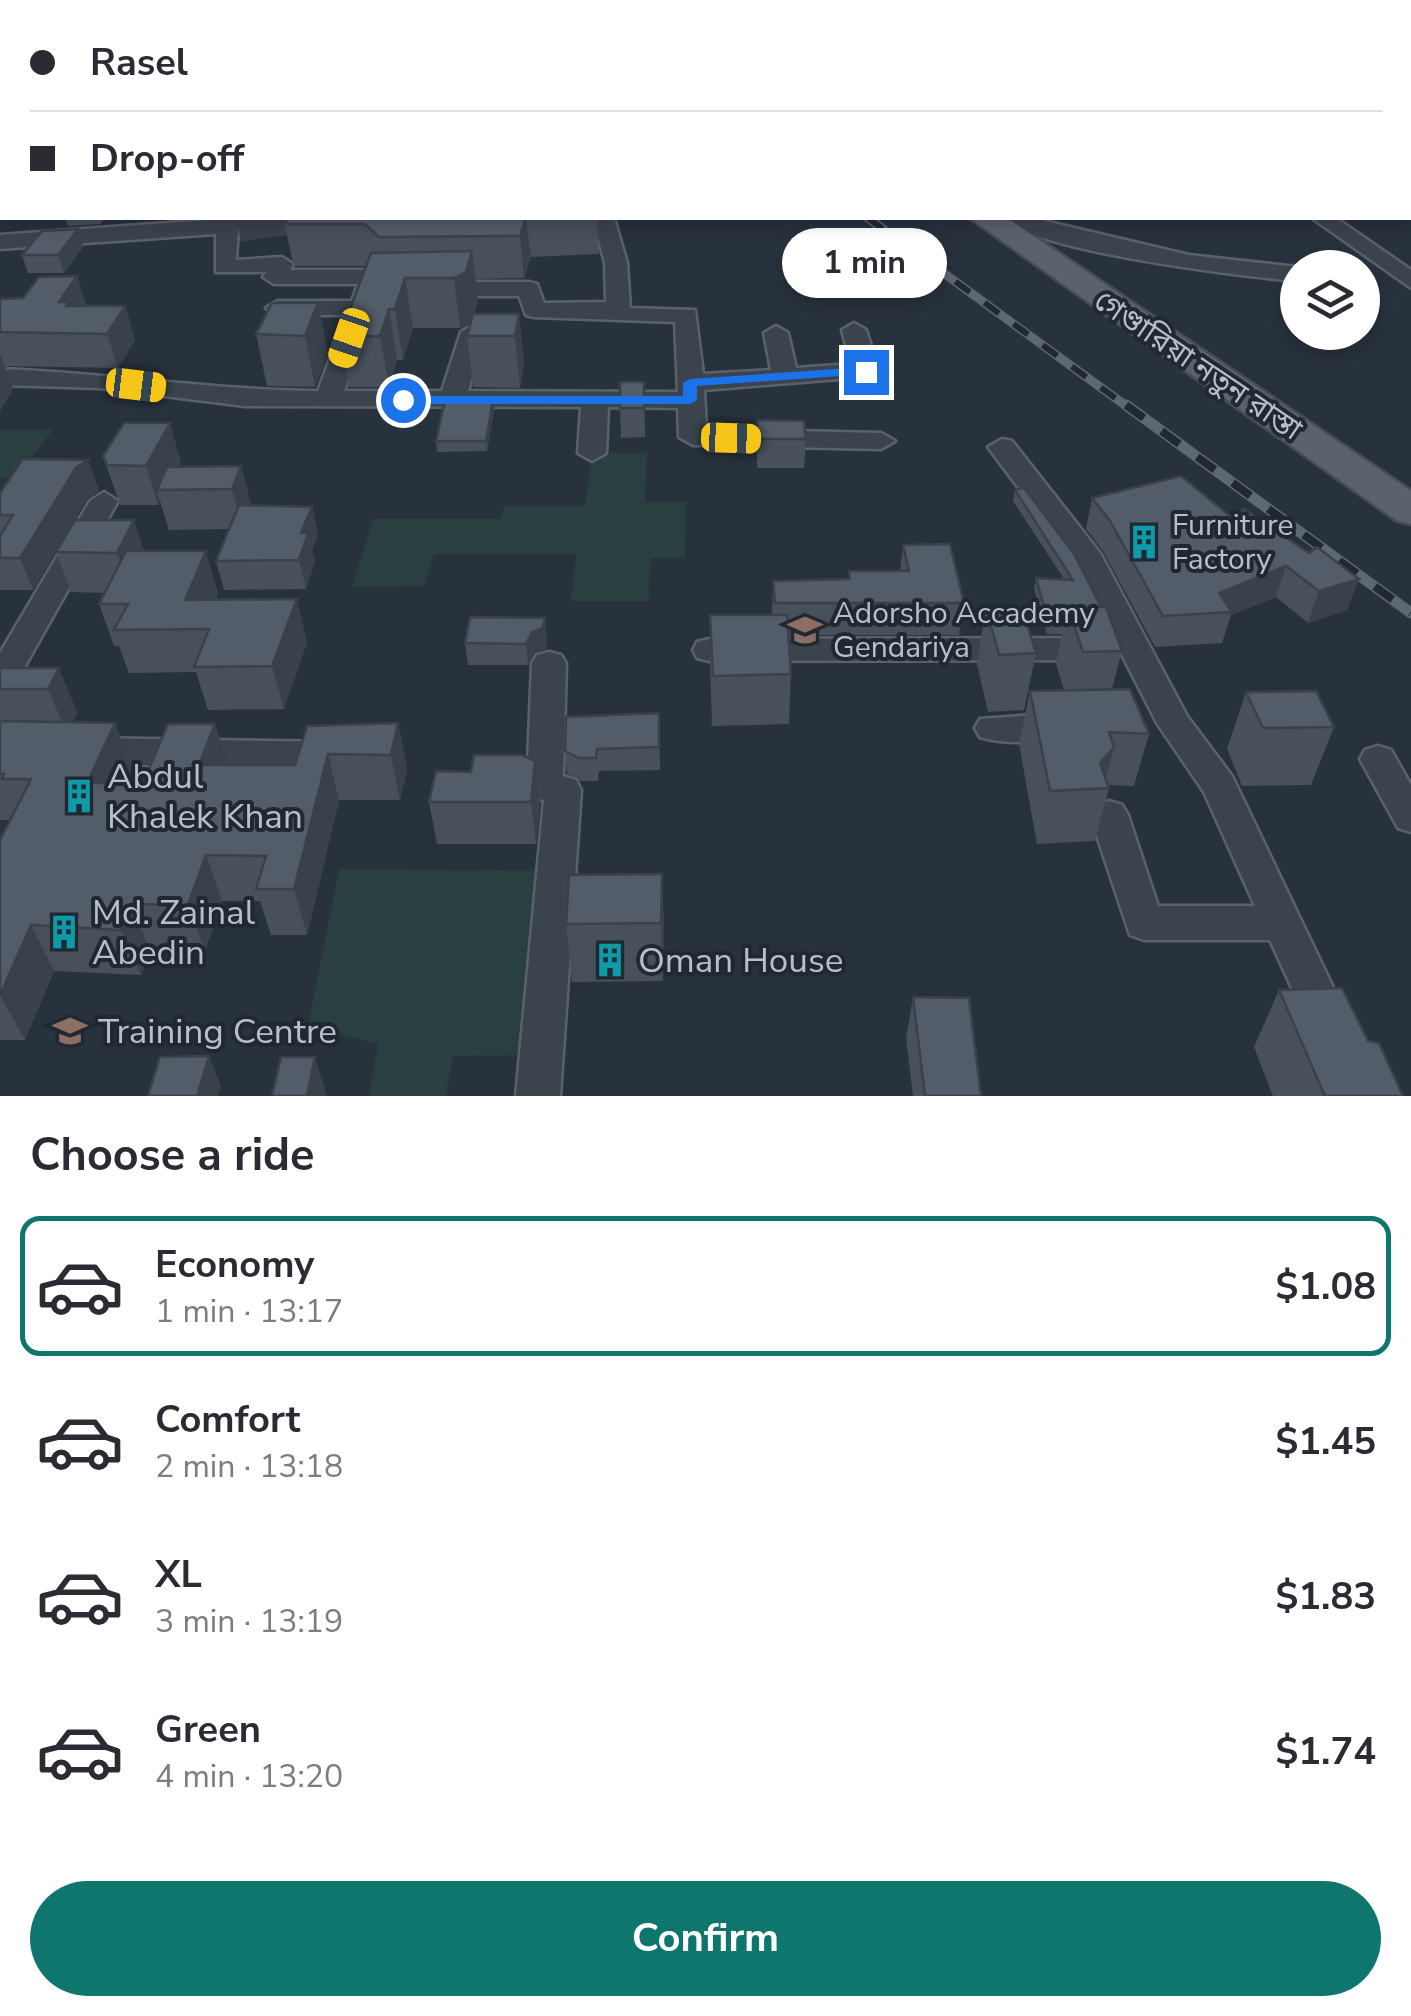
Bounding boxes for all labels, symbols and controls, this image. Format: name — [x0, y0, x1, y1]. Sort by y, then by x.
text: Rasel — [90, 37, 188, 88]
text: Drop-off — [90, 133, 244, 184]
callout: 1 min — [784, 227, 948, 297]
text: 1 min — [823, 241, 906, 284]
map controls — [1280, 250, 1380, 350]
button: layers — [1280, 250, 1380, 350]
street label: গেণ্ডারিয়া নতুন রাস্তা — [1086, 281, 1311, 451]
car — [325, 305, 373, 371]
route end — [844, 350, 889, 395]
car — [104, 366, 168, 404]
route start — [381, 378, 426, 423]
car — [700, 422, 762, 454]
place label: Furniture Factory — [1172, 505, 1294, 580]
building icon: Furniture Factory — [1125, 523, 1163, 561]
place label: Adorsho Accademy Gendariya — [833, 593, 1095, 668]
school or university icon: Adorsho Accademy Gendariya — [786, 611, 824, 649]
place label: Abdul Khalek Khan — [107, 753, 303, 840]
building icon: Abdul Khalek Khan — [60, 777, 98, 815]
place label: Md. Zainal Abedin — [92, 889, 256, 976]
building icon: Md. Zainal Abedin — [45, 913, 83, 951]
place label: Oman House — [638, 937, 843, 984]
building icon: Oman House — [591, 941, 629, 979]
place label: Training Centre — [98, 1008, 337, 1055]
school or university icon: Training Centre — [51, 1012, 89, 1050]
text: Choose a ride — [30, 1125, 315, 1186]
text: Economy — [155, 1239, 314, 1290]
icon: car — [35, 1241, 125, 1331]
text: $1.08 — [1275, 1261, 1376, 1312]
text: 1 min · 13:17 — [155, 1290, 343, 1333]
text: Comfort — [155, 1394, 300, 1445]
icon: car — [35, 1396, 125, 1486]
text: $1.45 — [1275, 1416, 1376, 1467]
text: 2 min · 13:18 — [155, 1445, 343, 1488]
text: XL — [155, 1549, 202, 1600]
icon: car — [35, 1551, 125, 1641]
text: $1.83 — [1275, 1571, 1376, 1622]
text: 3 min · 13:19 — [155, 1600, 343, 1643]
text: Green — [155, 1704, 261, 1755]
icon: car — [35, 1706, 125, 1796]
text: $1.74 — [1275, 1726, 1376, 1777]
text: 4 min · 13:20 — [155, 1755, 343, 1798]
button: Confirm — [30, 1881, 1381, 1996]

